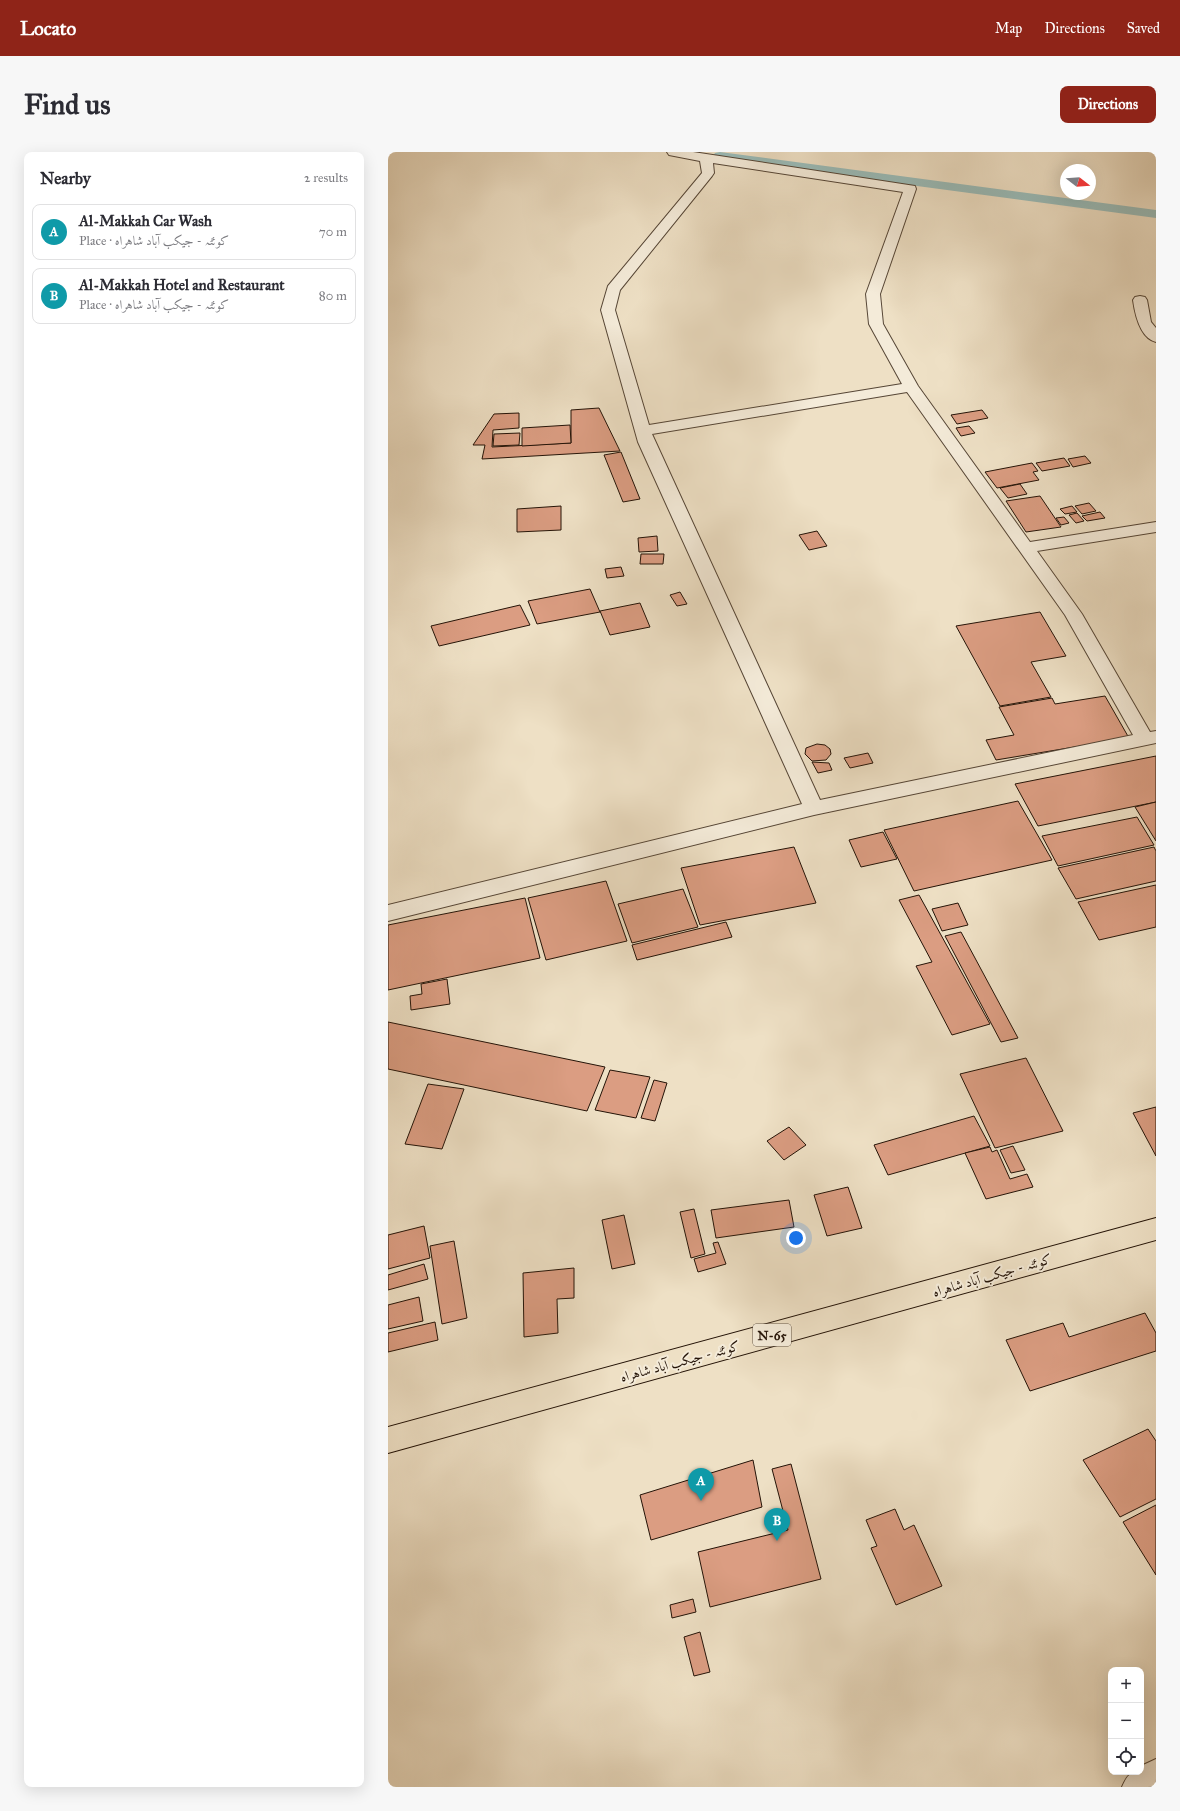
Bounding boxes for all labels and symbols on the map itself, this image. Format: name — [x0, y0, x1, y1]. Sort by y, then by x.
north arrow — [1060, 164, 1096, 200]
your location — [786, 1228, 806, 1248]
street label: کوئٹہ - جیکب آباد شاہراہ — [931, 1250, 1054, 1302]
road number: N-65 — [753, 1324, 791, 1346]
street label: کوئٹہ - جیکب آباد شاہراہ — [619, 1337, 742, 1387]
pin: A — [688, 1468, 714, 1501]
pin: B — [764, 1508, 790, 1541]

